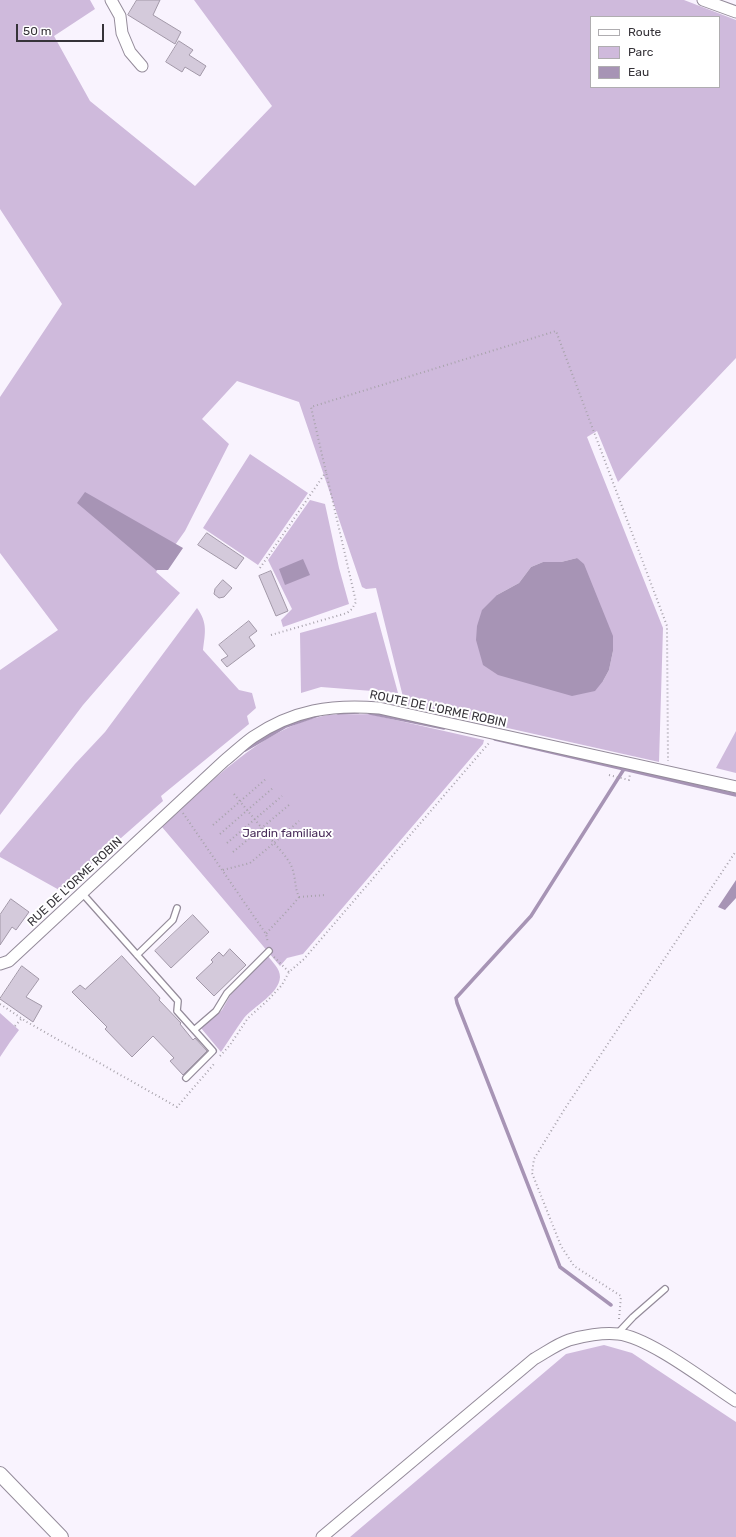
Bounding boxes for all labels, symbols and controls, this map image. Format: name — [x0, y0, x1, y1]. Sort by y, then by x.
scale bar — [18, 16, 106, 42]
legend — [590, 16, 720, 88]
text: 50 m — [23, 24, 51, 38]
text: Route — [628, 25, 661, 39]
text: Parc — [628, 45, 653, 59]
text: Eau — [628, 65, 649, 79]
street label: ROUTE DE L'ORME ROBIN — [368, 687, 508, 731]
park label: Jardin familiaux — [242, 827, 332, 841]
street label: RUE DE L'ORME ROBIN — [25, 834, 125, 930]

